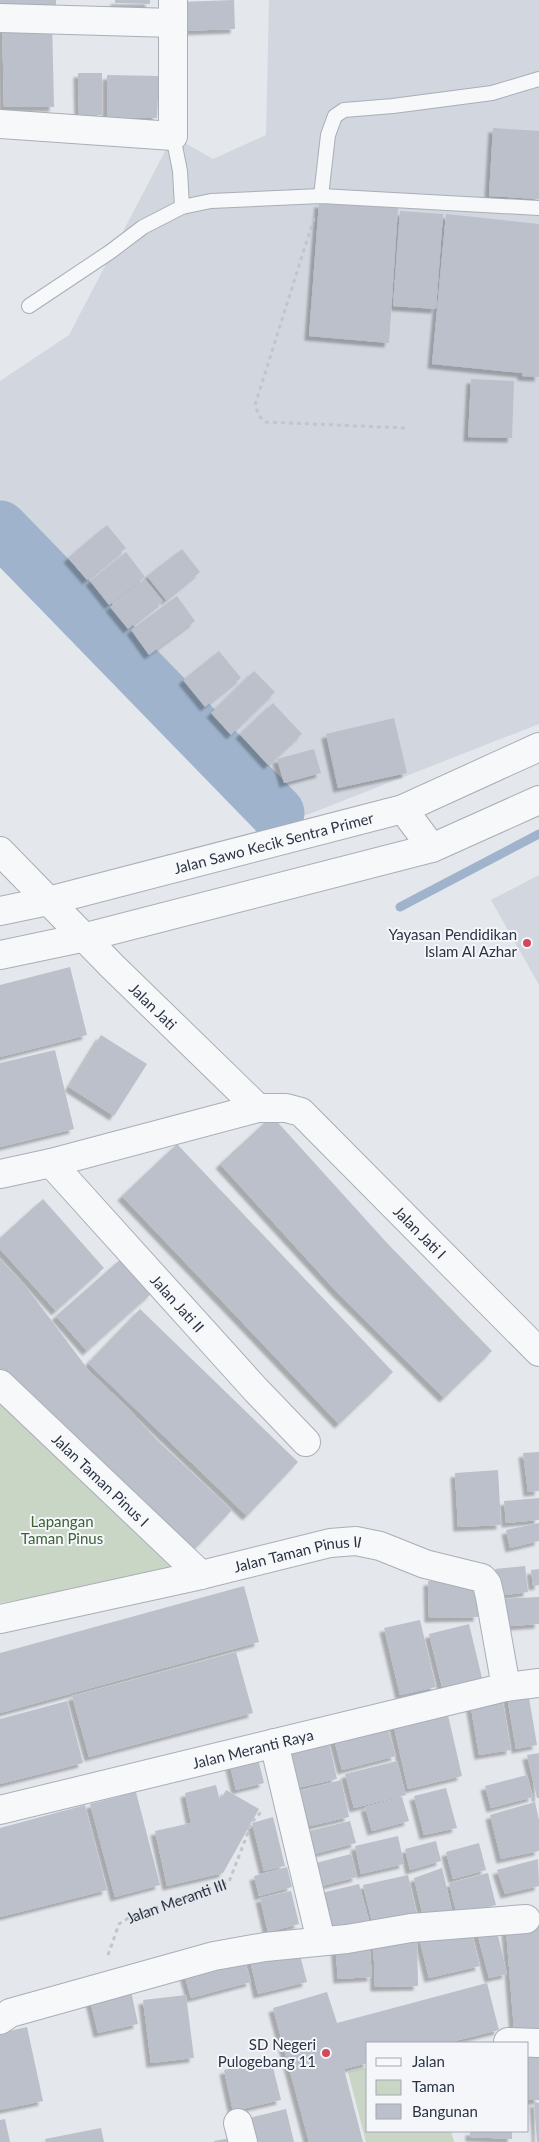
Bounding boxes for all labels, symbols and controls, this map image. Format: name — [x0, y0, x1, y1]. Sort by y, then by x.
street label: Jalan Sawo Kecik Sentra Primer — [172, 808, 376, 877]
place label: Yayasan Pendidikan Islam Al Azhar — [388, 925, 518, 960]
marker: Yayasan Pendidikan Islam Al Azhar — [521, 937, 533, 949]
street label: Jalan Jati — [126, 979, 181, 1033]
street label: Jalan Jati I — [390, 1202, 450, 1262]
street label: Jalan Jati II — [147, 1271, 208, 1336]
street label: Jalan Taman Pinus I — [49, 1430, 153, 1530]
park label: Lapangan Taman Pinus — [21, 1512, 103, 1547]
street label: Jalan Taman Pinus II — [232, 1532, 363, 1576]
street label: Jalan Meranti Raya — [190, 1725, 315, 1772]
street label: Jalan Meranti III — [122, 1875, 229, 1926]
place label: SD Negeri Pulogebang 11 — [218, 2035, 316, 2070]
legend — [366, 2042, 529, 2132]
marker: SD Negeri Pulogebang 11 — [320, 2047, 332, 2059]
text: Jalan — [412, 2052, 445, 2070]
text: Taman — [412, 2077, 455, 2095]
text: Bangunan — [412, 2102, 478, 2120]

